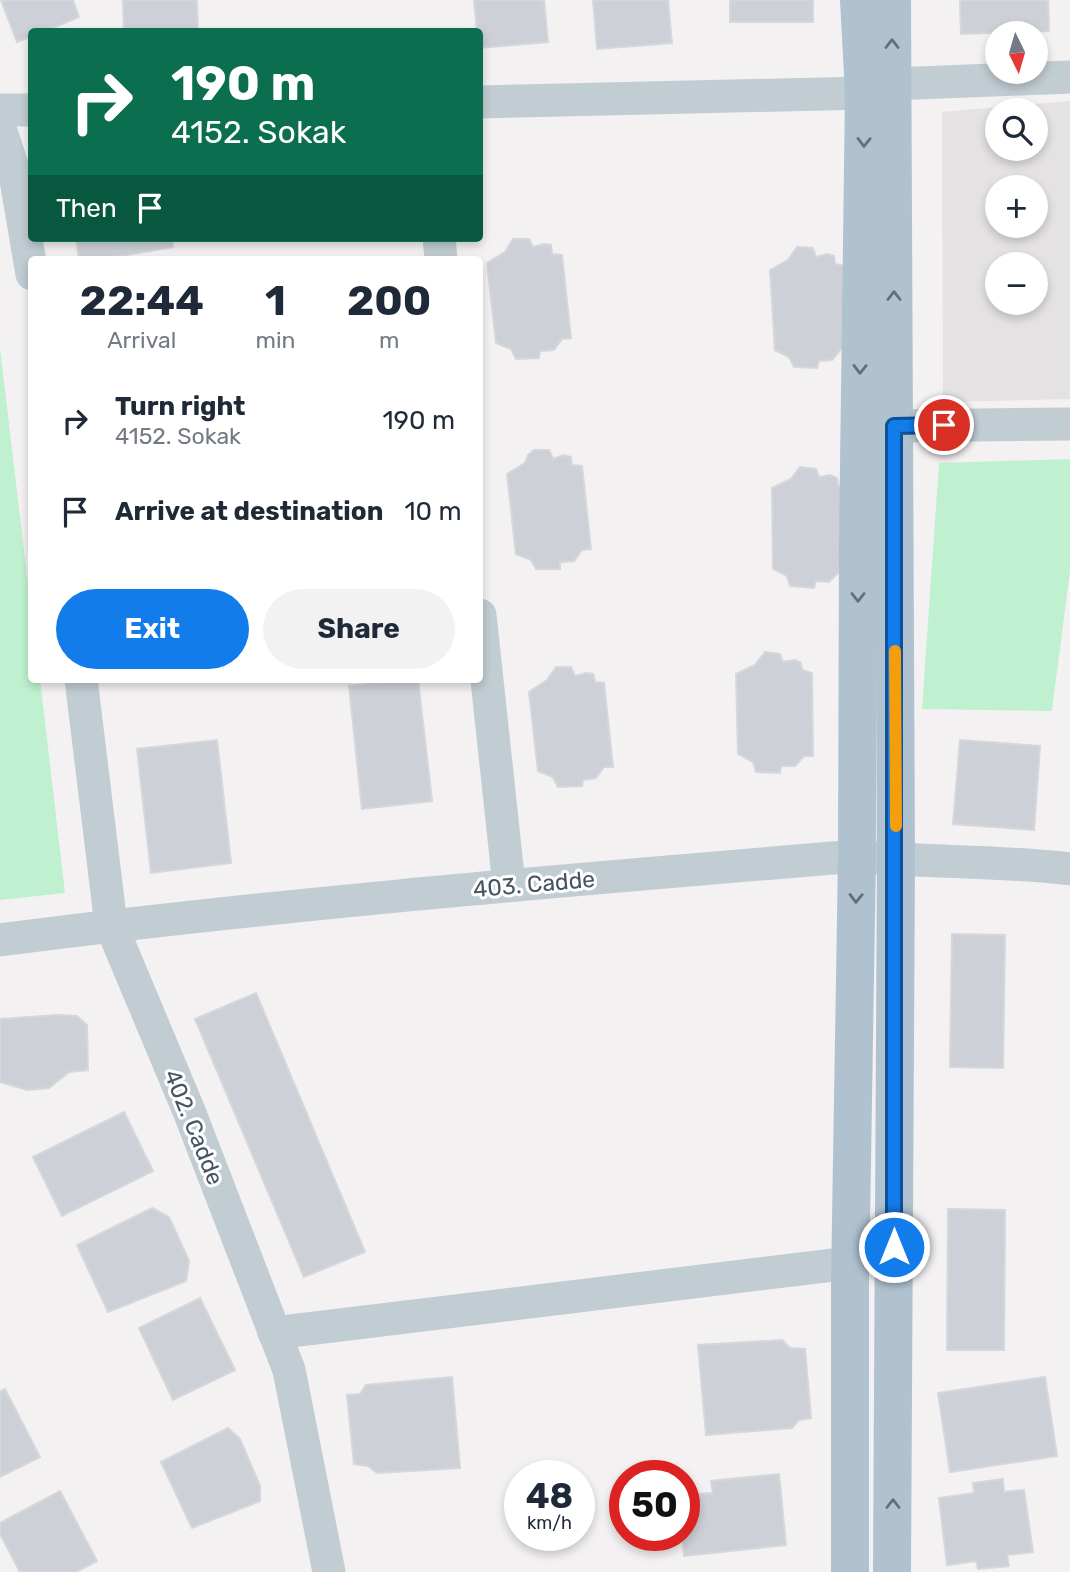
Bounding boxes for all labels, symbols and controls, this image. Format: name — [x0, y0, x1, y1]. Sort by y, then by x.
north arrow — [985, 21, 1048, 84]
map controls — [985, 21, 1048, 315]
one-way arrow — [884, 39, 900, 49]
text: 190 m — [171, 54, 315, 112]
icon: right — [56, 56, 147, 147]
button: search — [985, 98, 1048, 161]
text: 4152. Sokak — [171, 113, 346, 151]
one-way arrow — [856, 136, 871, 147]
button: + — [985, 175, 1048, 238]
icon: arrive — [131, 189, 169, 227]
text: Then — [56, 193, 117, 224]
button: − — [985, 252, 1048, 315]
text: 22:44 — [80, 276, 204, 326]
text: 1 — [265, 276, 286, 326]
text: 200 — [347, 276, 431, 326]
one-way arrow — [886, 291, 902, 301]
text: Arrival — [107, 326, 176, 354]
text: min — [255, 326, 295, 354]
text: m — [379, 326, 399, 354]
one-way arrow — [852, 364, 868, 375]
text: Turn right — [115, 391, 245, 422]
pin — [914, 395, 974, 455]
icon: right — [56, 402, 94, 440]
text: 190 m — [382, 405, 455, 436]
icon: arrive — [925, 406, 963, 444]
text: 4152. Sokak — [115, 422, 241, 450]
icon: arrive — [56, 493, 94, 531]
text: Arrive at destination — [115, 496, 383, 527]
text: 10 m — [404, 496, 462, 527]
button: Exit — [56, 589, 249, 669]
button: Share — [263, 589, 455, 669]
one-way arrow — [850, 592, 866, 602]
street label: 403. Cadde — [472, 865, 596, 903]
one-way arrow — [849, 892, 864, 903]
street label: 402. Cadde — [158, 1065, 230, 1189]
position arrow — [857, 1210, 931, 1284]
speed limit sign: 50 — [609, 1460, 700, 1551]
text: 48 — [526, 1475, 573, 1517]
one-way arrow — [885, 1498, 901, 1509]
text: km/h — [527, 1512, 572, 1534]

